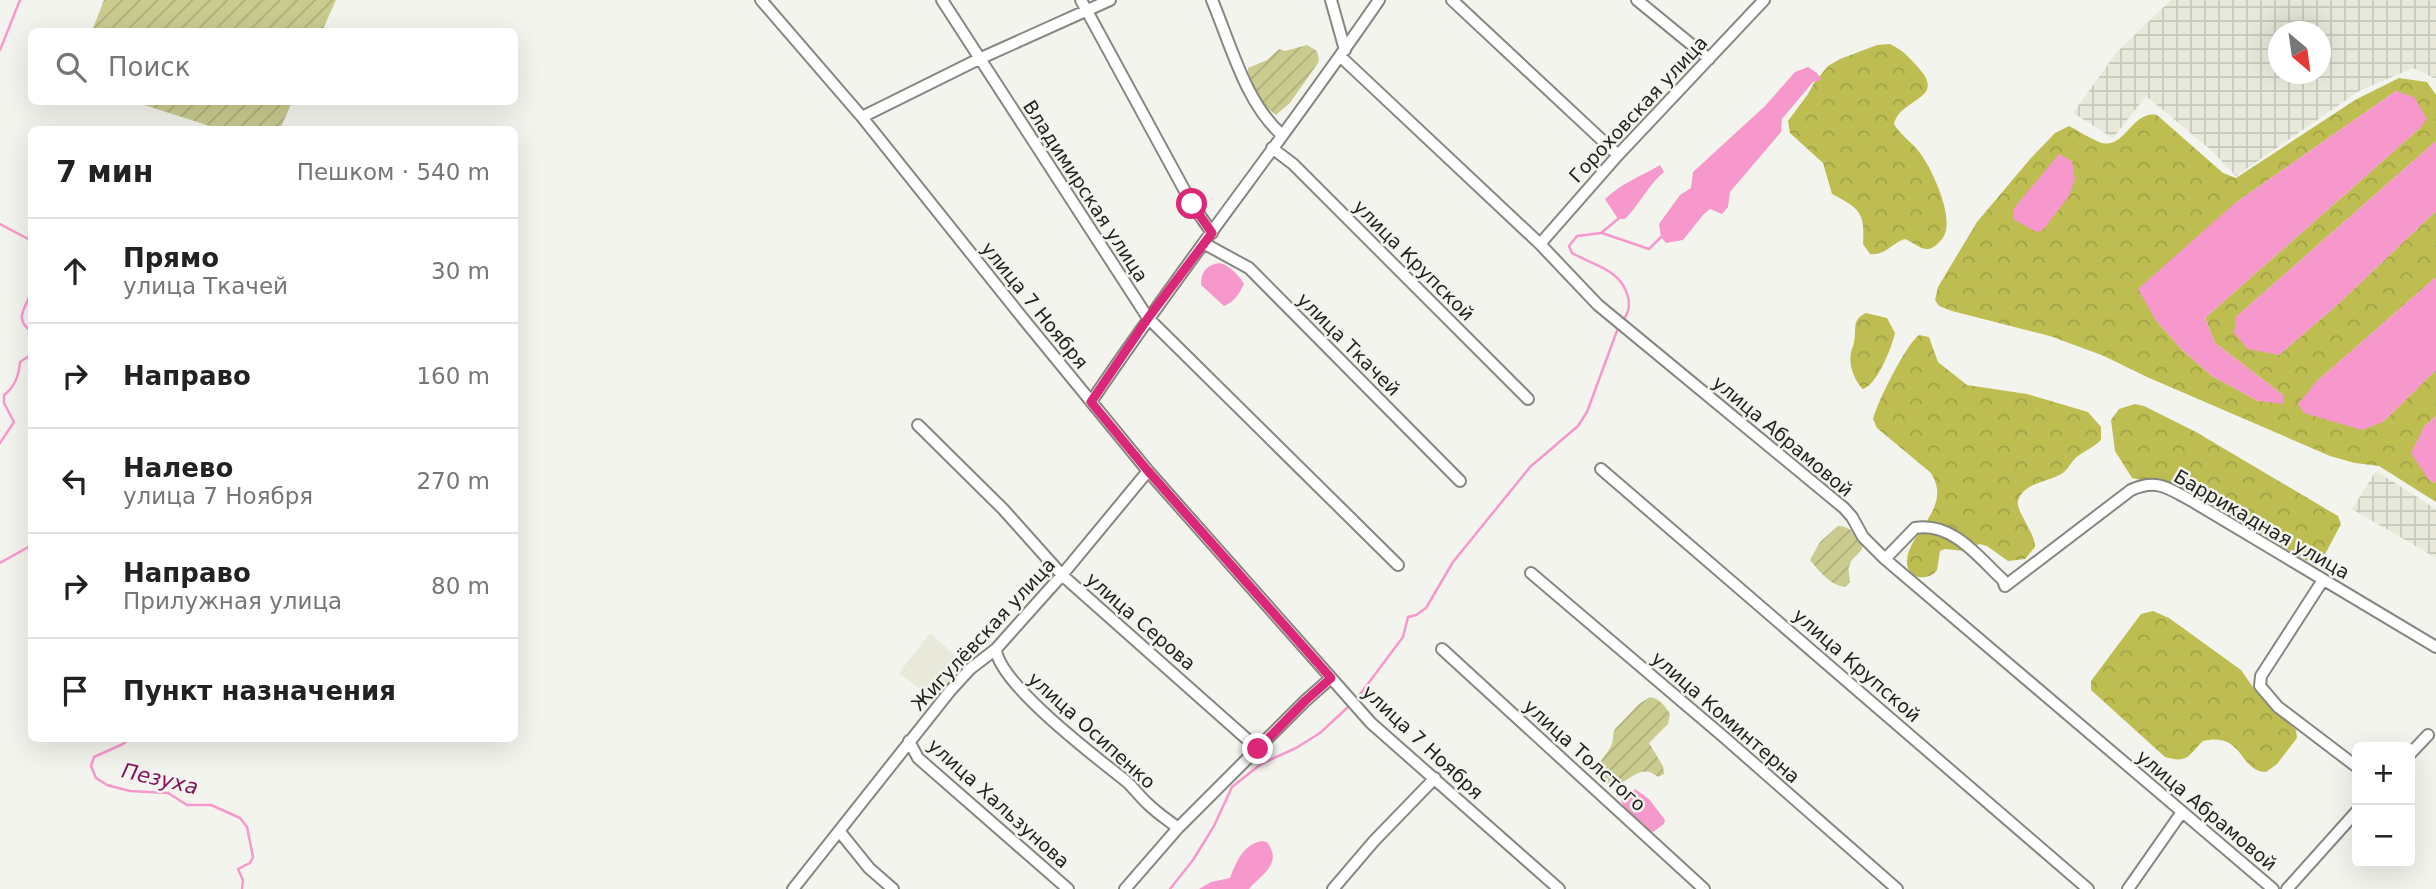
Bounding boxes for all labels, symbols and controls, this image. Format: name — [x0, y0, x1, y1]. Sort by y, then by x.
north arrow — [2268, 21, 2331, 84]
search box — [28, 28, 518, 105]
street label: Гороховская улица — [1564, 31, 1712, 187]
icon: search — [52, 48, 90, 86]
text: Поиск — [108, 52, 190, 82]
street label: Владимирская улица — [1019, 96, 1153, 286]
text: 7 мин — [56, 154, 154, 189]
text: Пешком · 540 m — [297, 159, 490, 185]
route start — [1176, 188, 1207, 219]
street label: улица Крупской — [1349, 195, 1479, 325]
street label: улица 7 Ноября — [977, 237, 1093, 373]
text: Прямо — [123, 243, 219, 273]
icon: ahead — [56, 252, 94, 290]
text: 30 m — [431, 258, 490, 284]
text: улица Ткачей — [123, 273, 288, 299]
street label: улица Ткачей — [1293, 288, 1405, 400]
icon: right — [56, 357, 94, 395]
text: Направо — [123, 361, 251, 391]
text: 160 m — [416, 363, 490, 389]
street label: улица Абрамовой — [1709, 371, 1857, 501]
text: Налево — [123, 453, 233, 483]
icon: left — [56, 462, 94, 500]
street label: Баррикадная улица — [2170, 465, 2354, 583]
text: 270 m — [416, 468, 490, 494]
text: улица 7 Ноября — [123, 483, 313, 509]
street label: Жигулёвская улица — [907, 553, 1059, 715]
text: Направо — [123, 558, 251, 588]
icon: right — [56, 567, 94, 605]
street label: улица Серова — [1082, 567, 1200, 675]
text: 80 m — [431, 573, 490, 599]
text: Прилужная улица — [123, 588, 342, 614]
street label: улица Крупской — [1789, 604, 1925, 726]
street label: улица Коминтерна — [1647, 647, 1805, 787]
street label: улица Осипенко — [1024, 667, 1160, 793]
icon: arrive — [56, 672, 94, 710]
text: Пункт назначения — [123, 676, 396, 706]
street label: улица 7 Ноября — [1358, 680, 1488, 804]
street label: улица Толстого — [1519, 694, 1651, 816]
route end — [1242, 733, 1273, 764]
street label: улица Хальзунова — [924, 734, 1074, 872]
map controls — [2352, 742, 2415, 868]
button: + — [2352, 742, 2415, 805]
street label: улица Абрамовой — [2133, 745, 2281, 875]
water label: Пезуха — [119, 759, 201, 799]
button: − — [2352, 805, 2415, 868]

